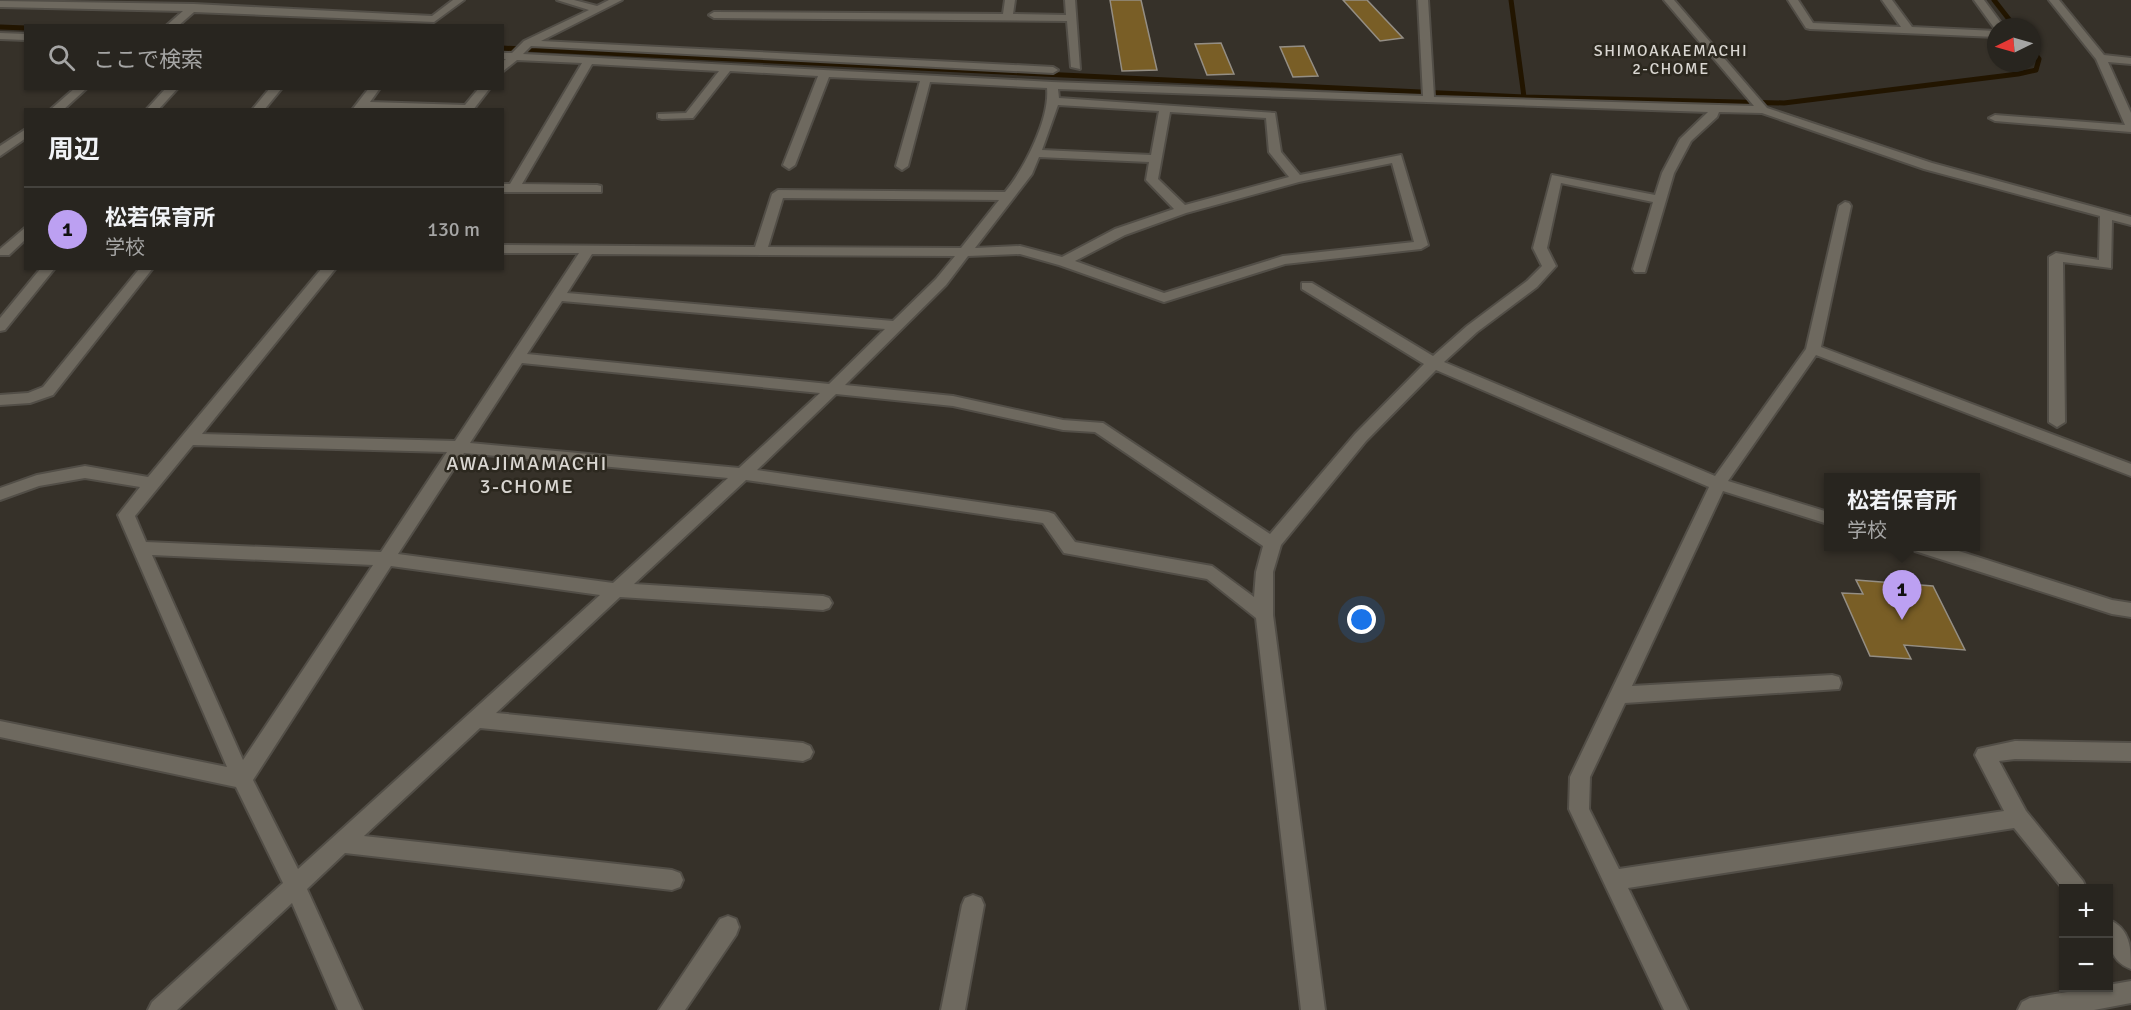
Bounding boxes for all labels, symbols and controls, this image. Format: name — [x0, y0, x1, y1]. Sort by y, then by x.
north arrow — [1987, 18, 2041, 72]
search box — [24, 24, 504, 90]
icon: search — [45, 41, 78, 74]
district label: SHIMOAKAEMACHI 2-CHOME — [1594, 41, 1748, 79]
text: ここで検索 — [93, 46, 203, 73]
text: 周辺 — [48, 134, 100, 166]
text: 松若保育所 — [105, 204, 215, 231]
text: 1 — [62, 217, 73, 242]
text: 130 m — [427, 217, 480, 242]
text: 学校 — [105, 235, 145, 260]
district label: AWAJIMAMACHI 3-CHOME — [446, 451, 608, 499]
popup — [1824, 473, 1980, 551]
text: 松若保育所 — [1847, 487, 1957, 514]
text: 学校 — [1847, 518, 1887, 543]
pin: 1 — [1882, 570, 1922, 620]
your location — [1347, 605, 1376, 634]
map controls — [2059, 884, 2113, 992]
button: + — [2059, 884, 2113, 938]
button: − — [2059, 938, 2113, 992]

